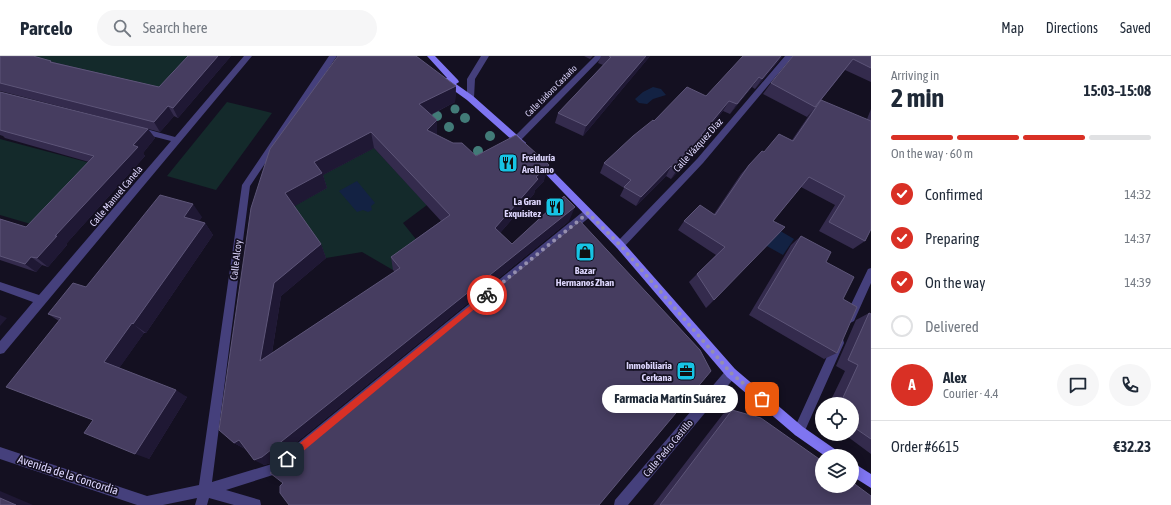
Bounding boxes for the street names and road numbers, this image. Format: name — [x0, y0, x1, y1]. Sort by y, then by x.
street label: Calle Isidoro Castaño — [523, 63, 579, 119]
street label: Calle Vázquez Díaz — [671, 116, 725, 174]
street label: Calle Manuel Canela — [87, 163, 145, 229]
street label: Calle Alcoy — [228, 239, 244, 281]
street label: Calle Pedro Castillo — [641, 417, 695, 479]
street label: Avenida de la Concordia — [16, 452, 120, 498]

